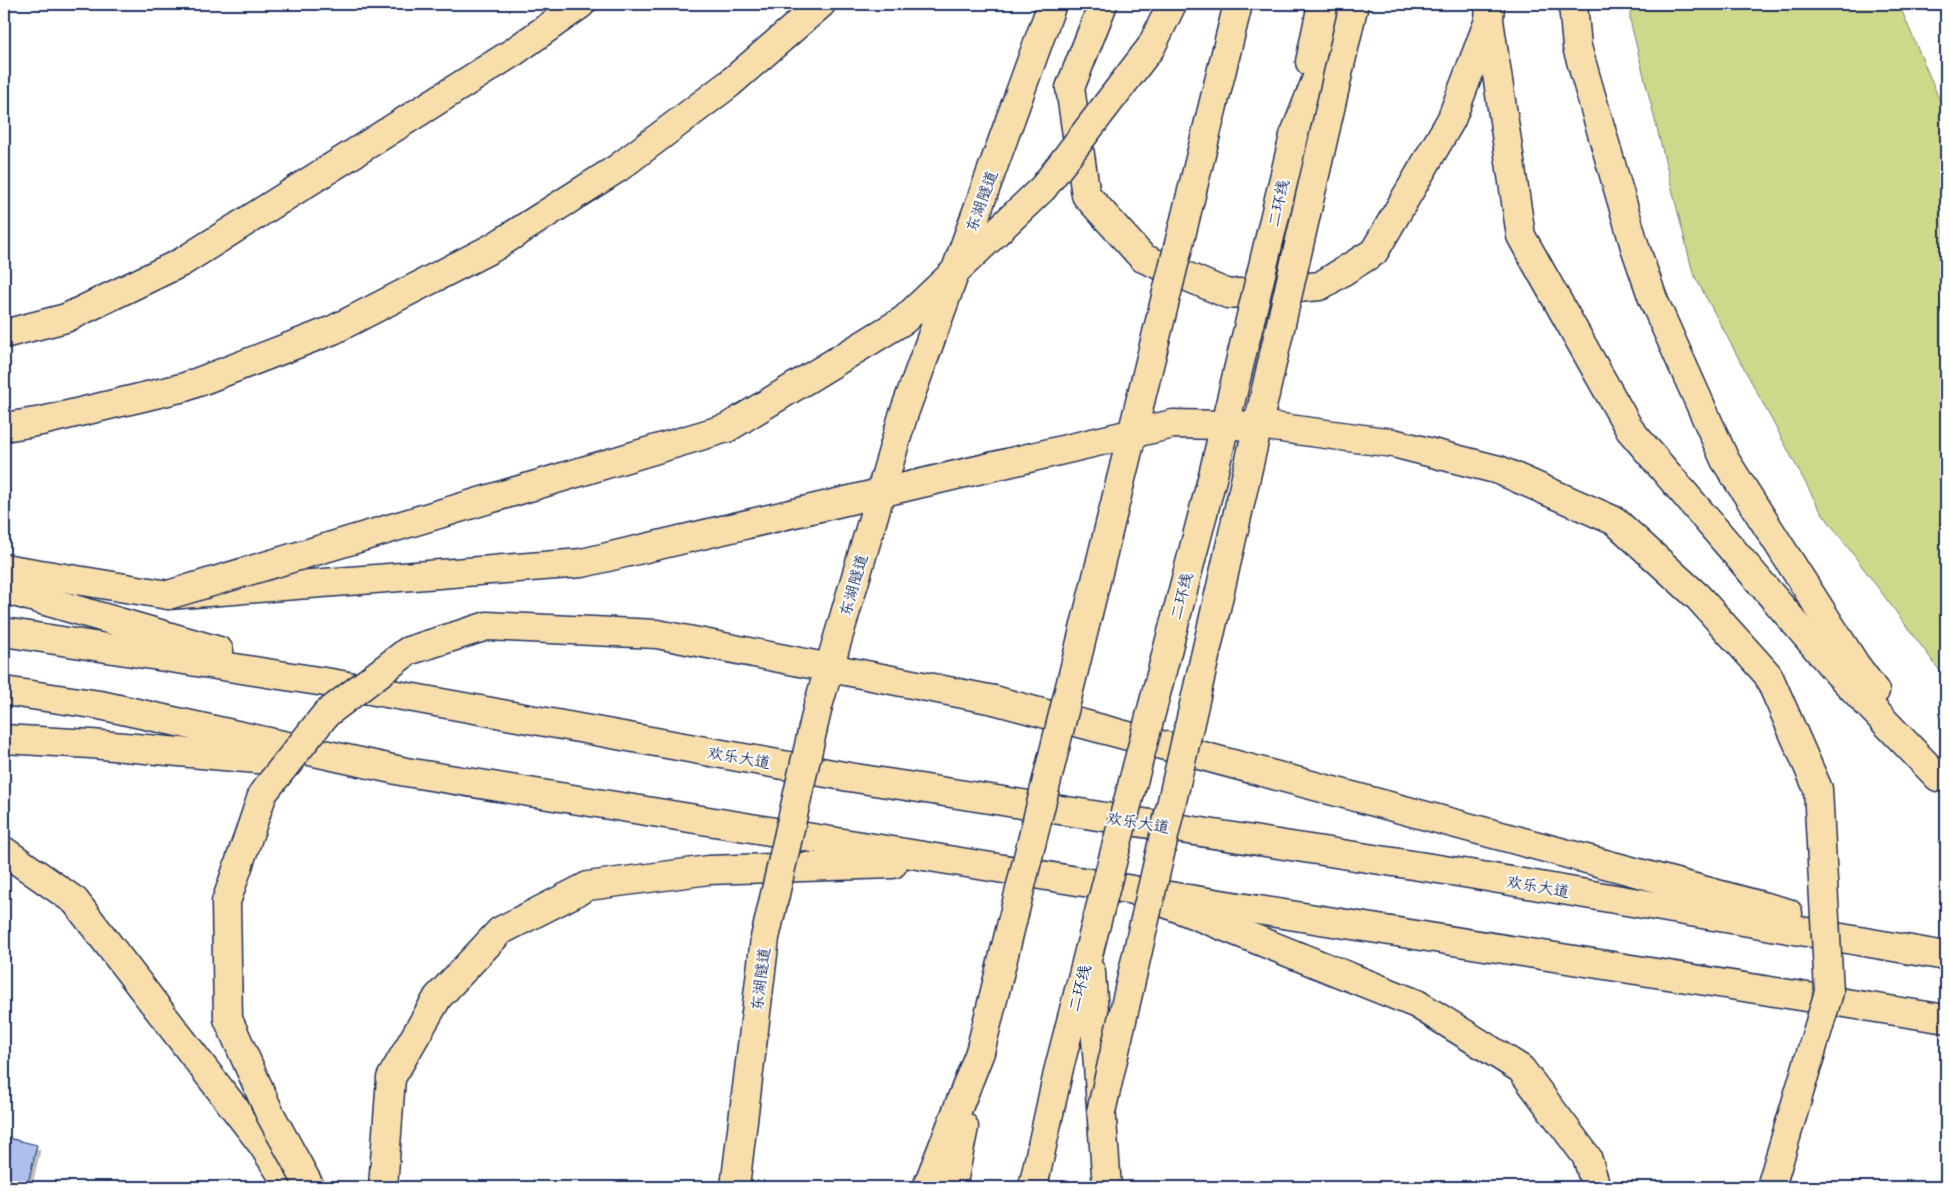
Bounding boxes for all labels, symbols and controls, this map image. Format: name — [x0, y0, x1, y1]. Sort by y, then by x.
street label: 东湖隧道 — [962, 168, 1005, 236]
street label: 二环线 — [1264, 178, 1297, 230]
street label: 东湖隧道 — [836, 552, 875, 620]
street label: 二环线 — [1166, 570, 1201, 623]
street label: 欢乐大道 — [705, 743, 772, 776]
street label: 欢乐大道 — [1104, 808, 1171, 841]
street label: 欢乐大道 — [1504, 872, 1571, 905]
street label: 东湖隧道 — [747, 946, 778, 1012]
street label: 二环线 — [1064, 962, 1099, 1015]

